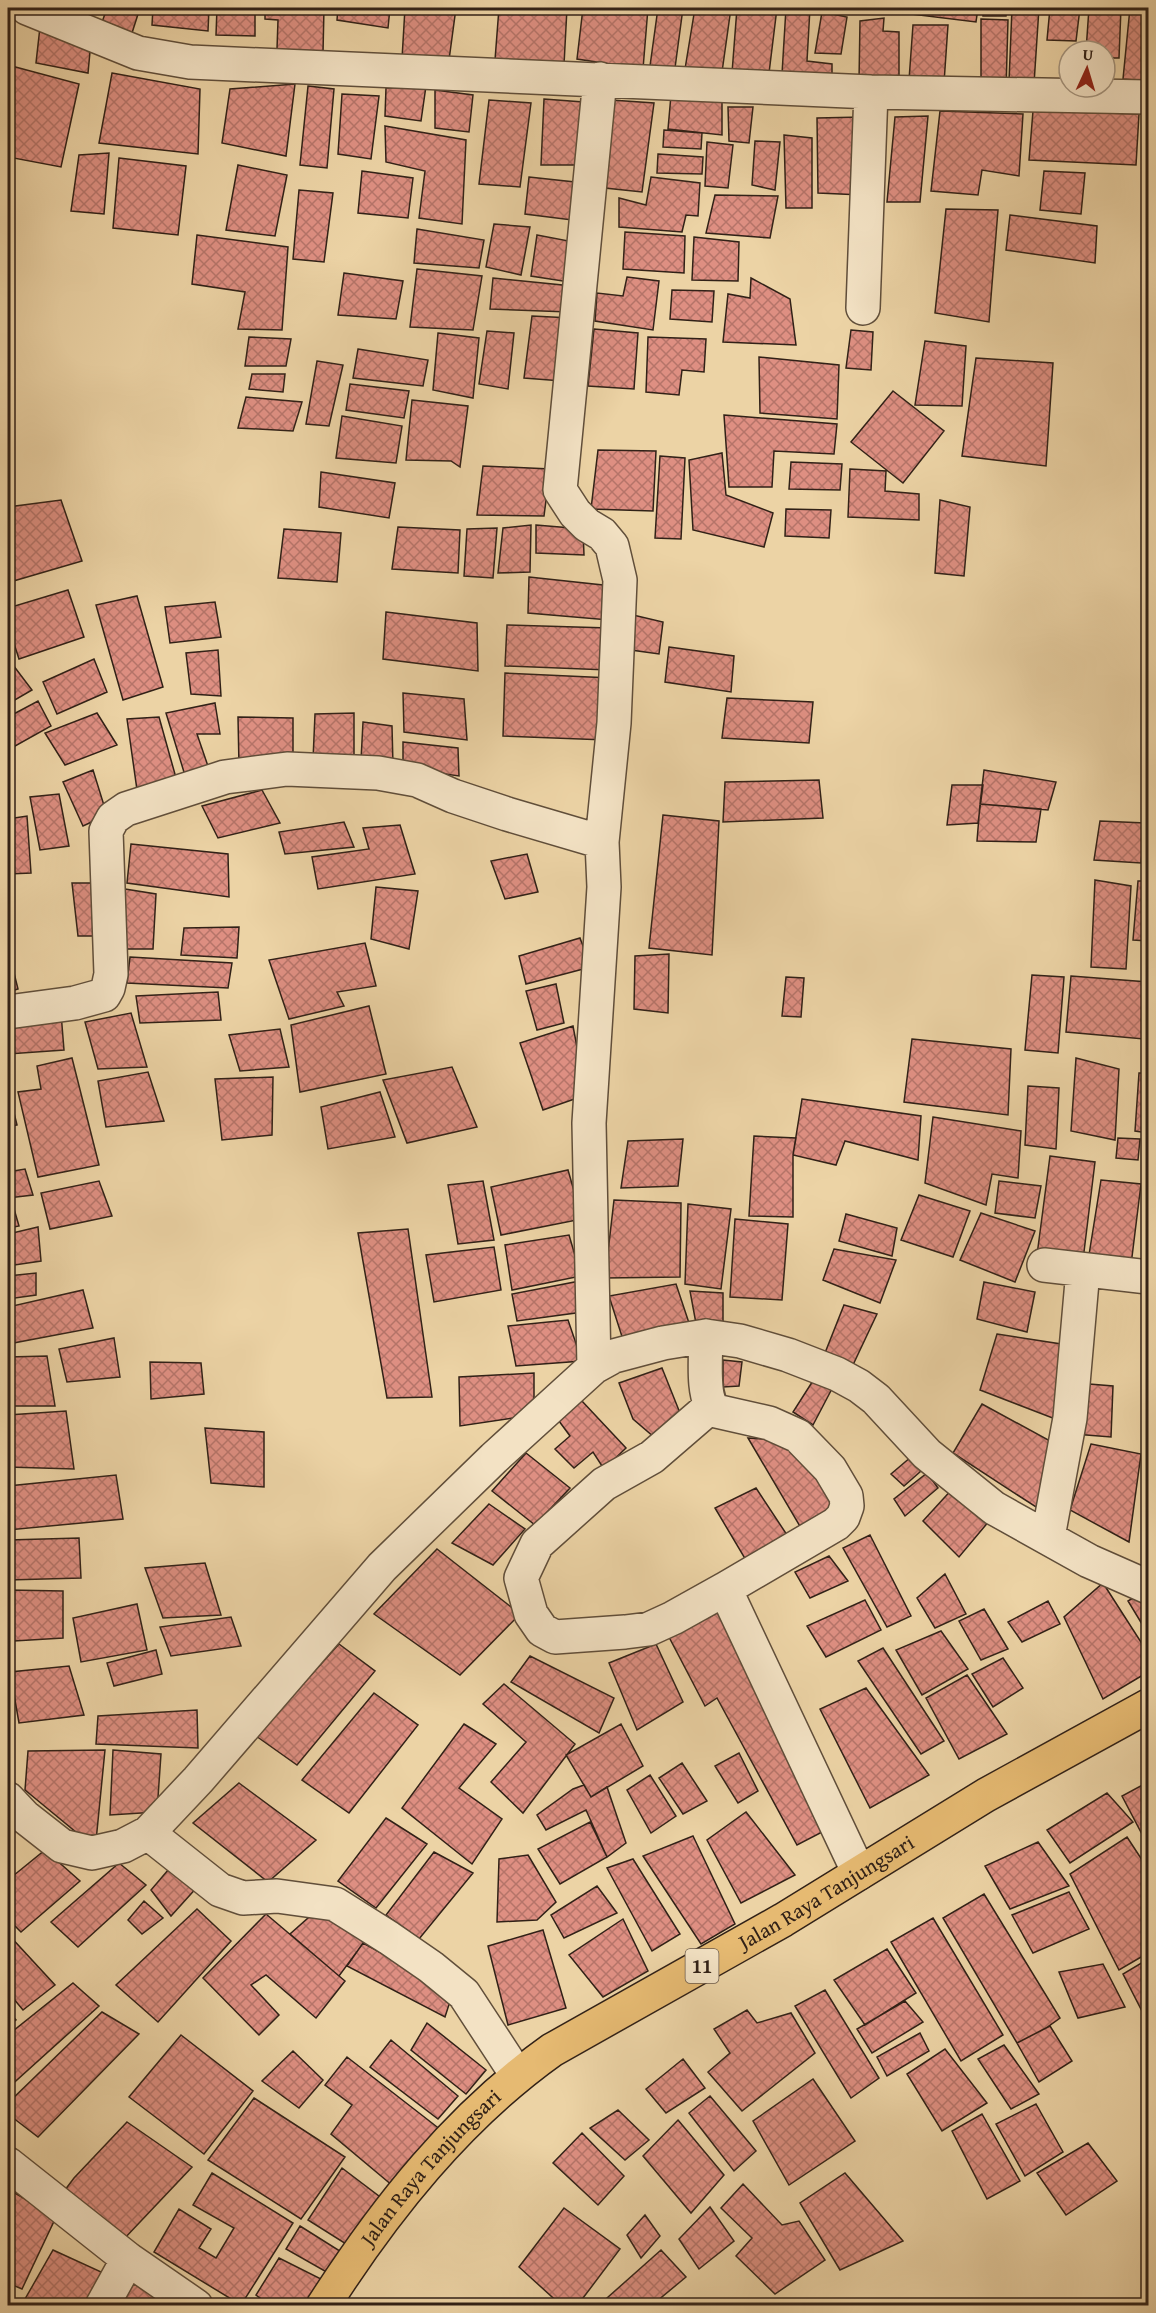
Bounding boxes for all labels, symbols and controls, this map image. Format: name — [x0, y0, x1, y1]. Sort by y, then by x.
north arrow — [1057, 39, 1117, 99]
text: U — [1082, 42, 1094, 66]
street label: Jalan Raya Tanjungsari — [730, 1827, 920, 1958]
road number: 11 — [686, 1949, 718, 1983]
street label: Jalan Raya Tanjungsari — [351, 2081, 508, 2254]

